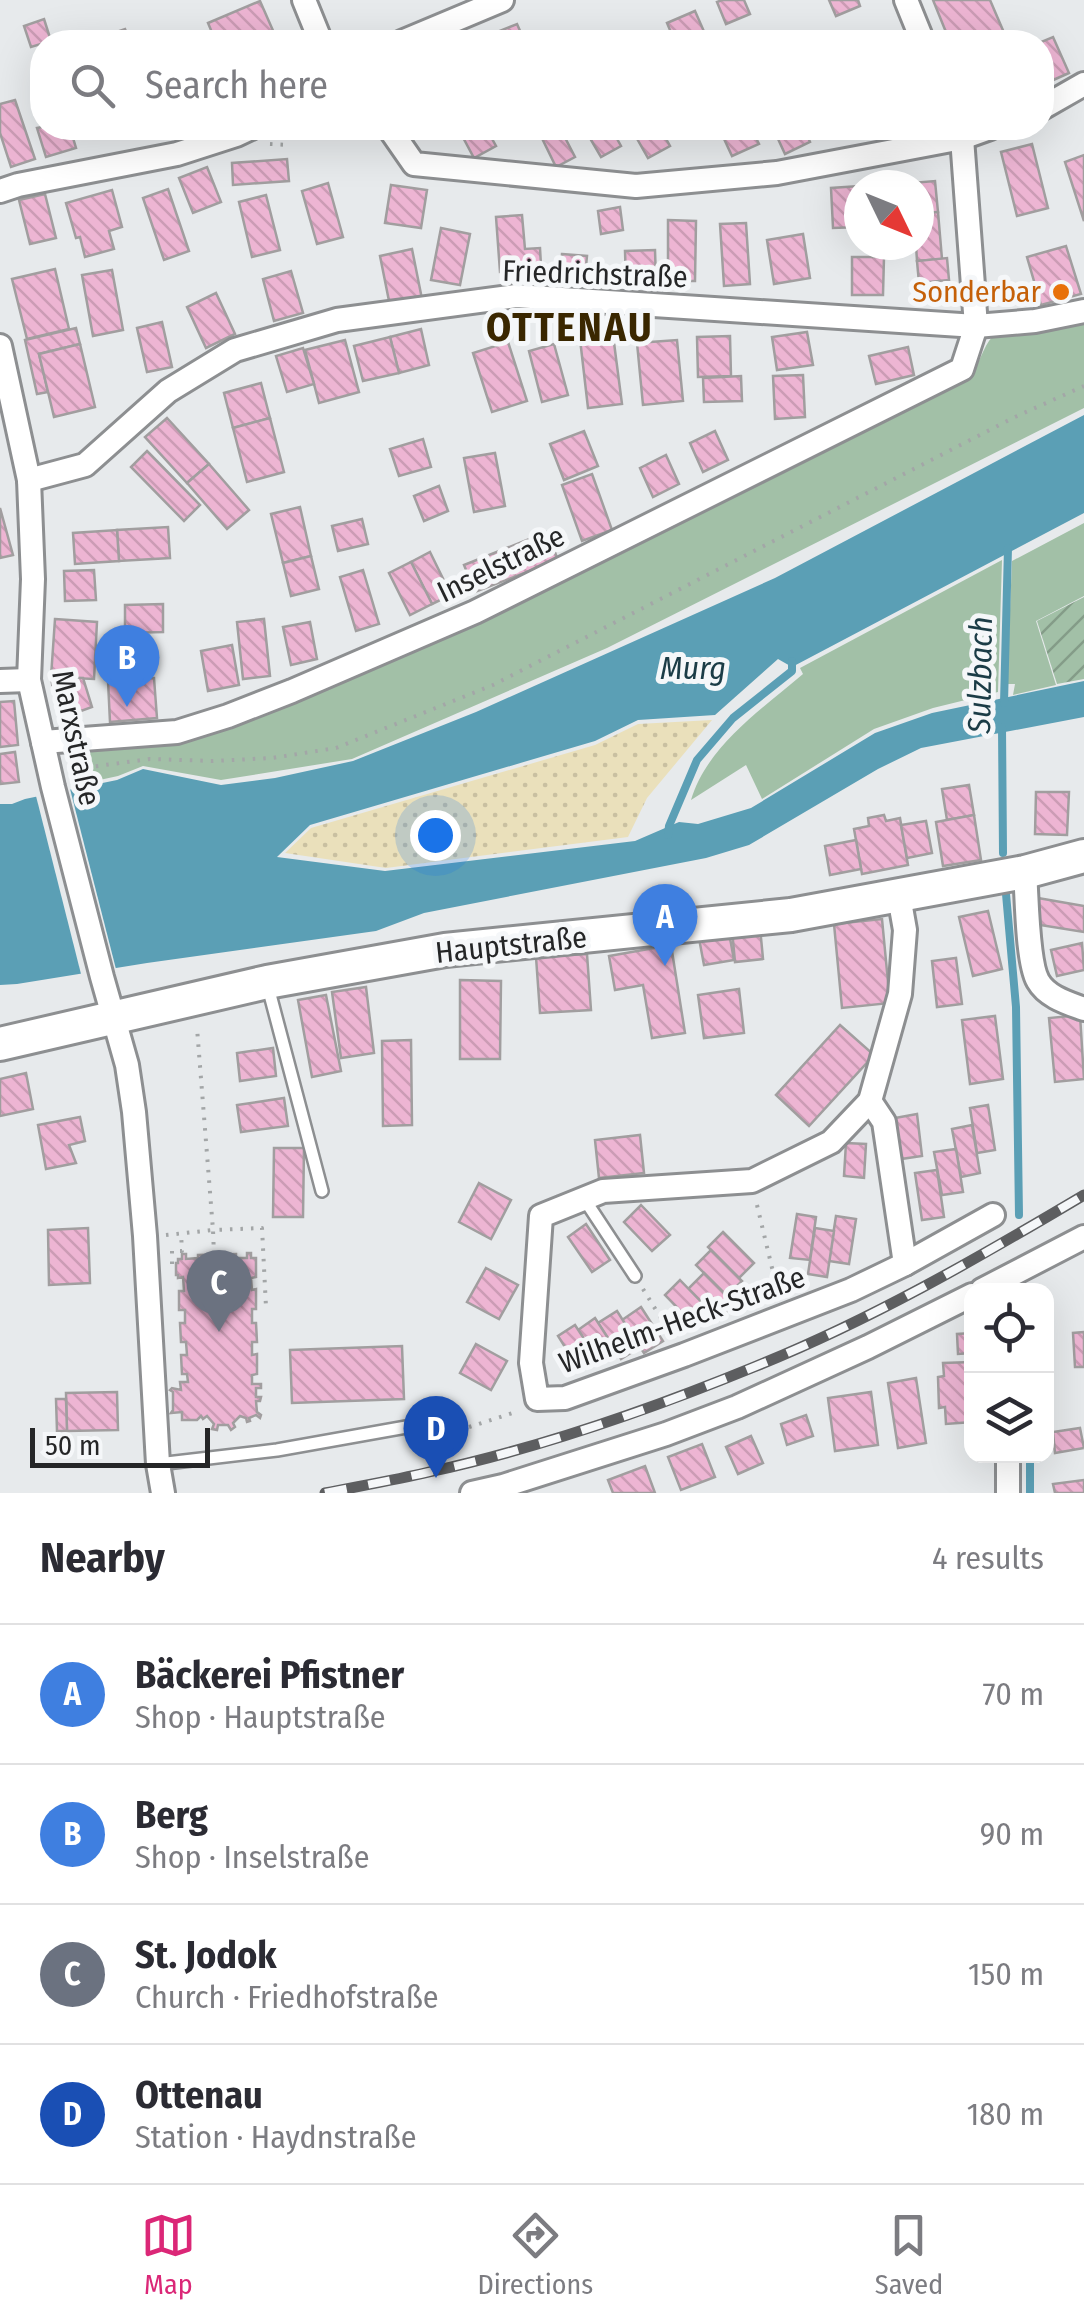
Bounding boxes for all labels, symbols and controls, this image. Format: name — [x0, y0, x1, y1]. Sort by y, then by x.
search box — [30, 30, 1054, 140]
icon: search — [65, 58, 120, 113]
text: Search here — [145, 62, 328, 108]
north arrow — [844, 170, 934, 260]
street label: Friedrichstraße — [502, 253, 688, 295]
place label: Sonderbar — [912, 274, 1042, 310]
marker: Sonderbar — [1050, 281, 1072, 303]
district label: OTTENAU — [486, 304, 654, 352]
street label: Inselstraße — [432, 518, 570, 610]
water label: Sulzbach — [960, 616, 1000, 735]
pin: B — [94, 624, 160, 707]
water label: Murg — [660, 649, 726, 687]
street label: Marxstraße — [44, 667, 108, 809]
your location — [410, 810, 461, 861]
pin: A — [632, 884, 698, 966]
street label: Hauptstraße — [433, 919, 589, 971]
pin: C — [186, 1250, 252, 1332]
street label: Wilhelm-Heck-Straße — [554, 1259, 810, 1381]
map controls — [964, 1283, 1054, 1463]
button: locate — [964, 1283, 1054, 1373]
button: layers — [964, 1373, 1054, 1463]
pin: D — [404, 1396, 468, 1478]
scale bar — [30, 1423, 210, 1468]
text: 50 m — [45, 1429, 101, 1462]
text: Nearby — [40, 1533, 165, 1583]
text: 4 results — [932, 1539, 1044, 1577]
text: Bäckerei Pfistner — [135, 1652, 404, 1698]
text: A — [64, 1675, 81, 1713]
text: 70 m — [983, 1675, 1044, 1713]
text: Shop · Hauptstraße — [135, 1698, 386, 1736]
text: Berg — [135, 1792, 208, 1838]
text: B — [64, 1815, 81, 1853]
text: 90 m — [980, 1815, 1044, 1853]
text: Shop · Inselstraße — [135, 1838, 370, 1876]
text: St. Jodok — [135, 1932, 277, 1978]
text: C — [64, 1955, 81, 1993]
text: 150 m — [968, 1955, 1044, 1993]
text: Church · Friedhofstraße — [135, 1978, 439, 2016]
text: Ottenau — [135, 2072, 263, 2118]
text: D — [63, 2095, 82, 2133]
text: 180 m — [967, 2095, 1044, 2133]
text: Station · Haydnstraße — [135, 2118, 417, 2156]
tab: Map — [141, 2208, 196, 2301]
tab: Directions — [477, 2208, 593, 2301]
tab: Saved — [875, 2208, 943, 2301]

